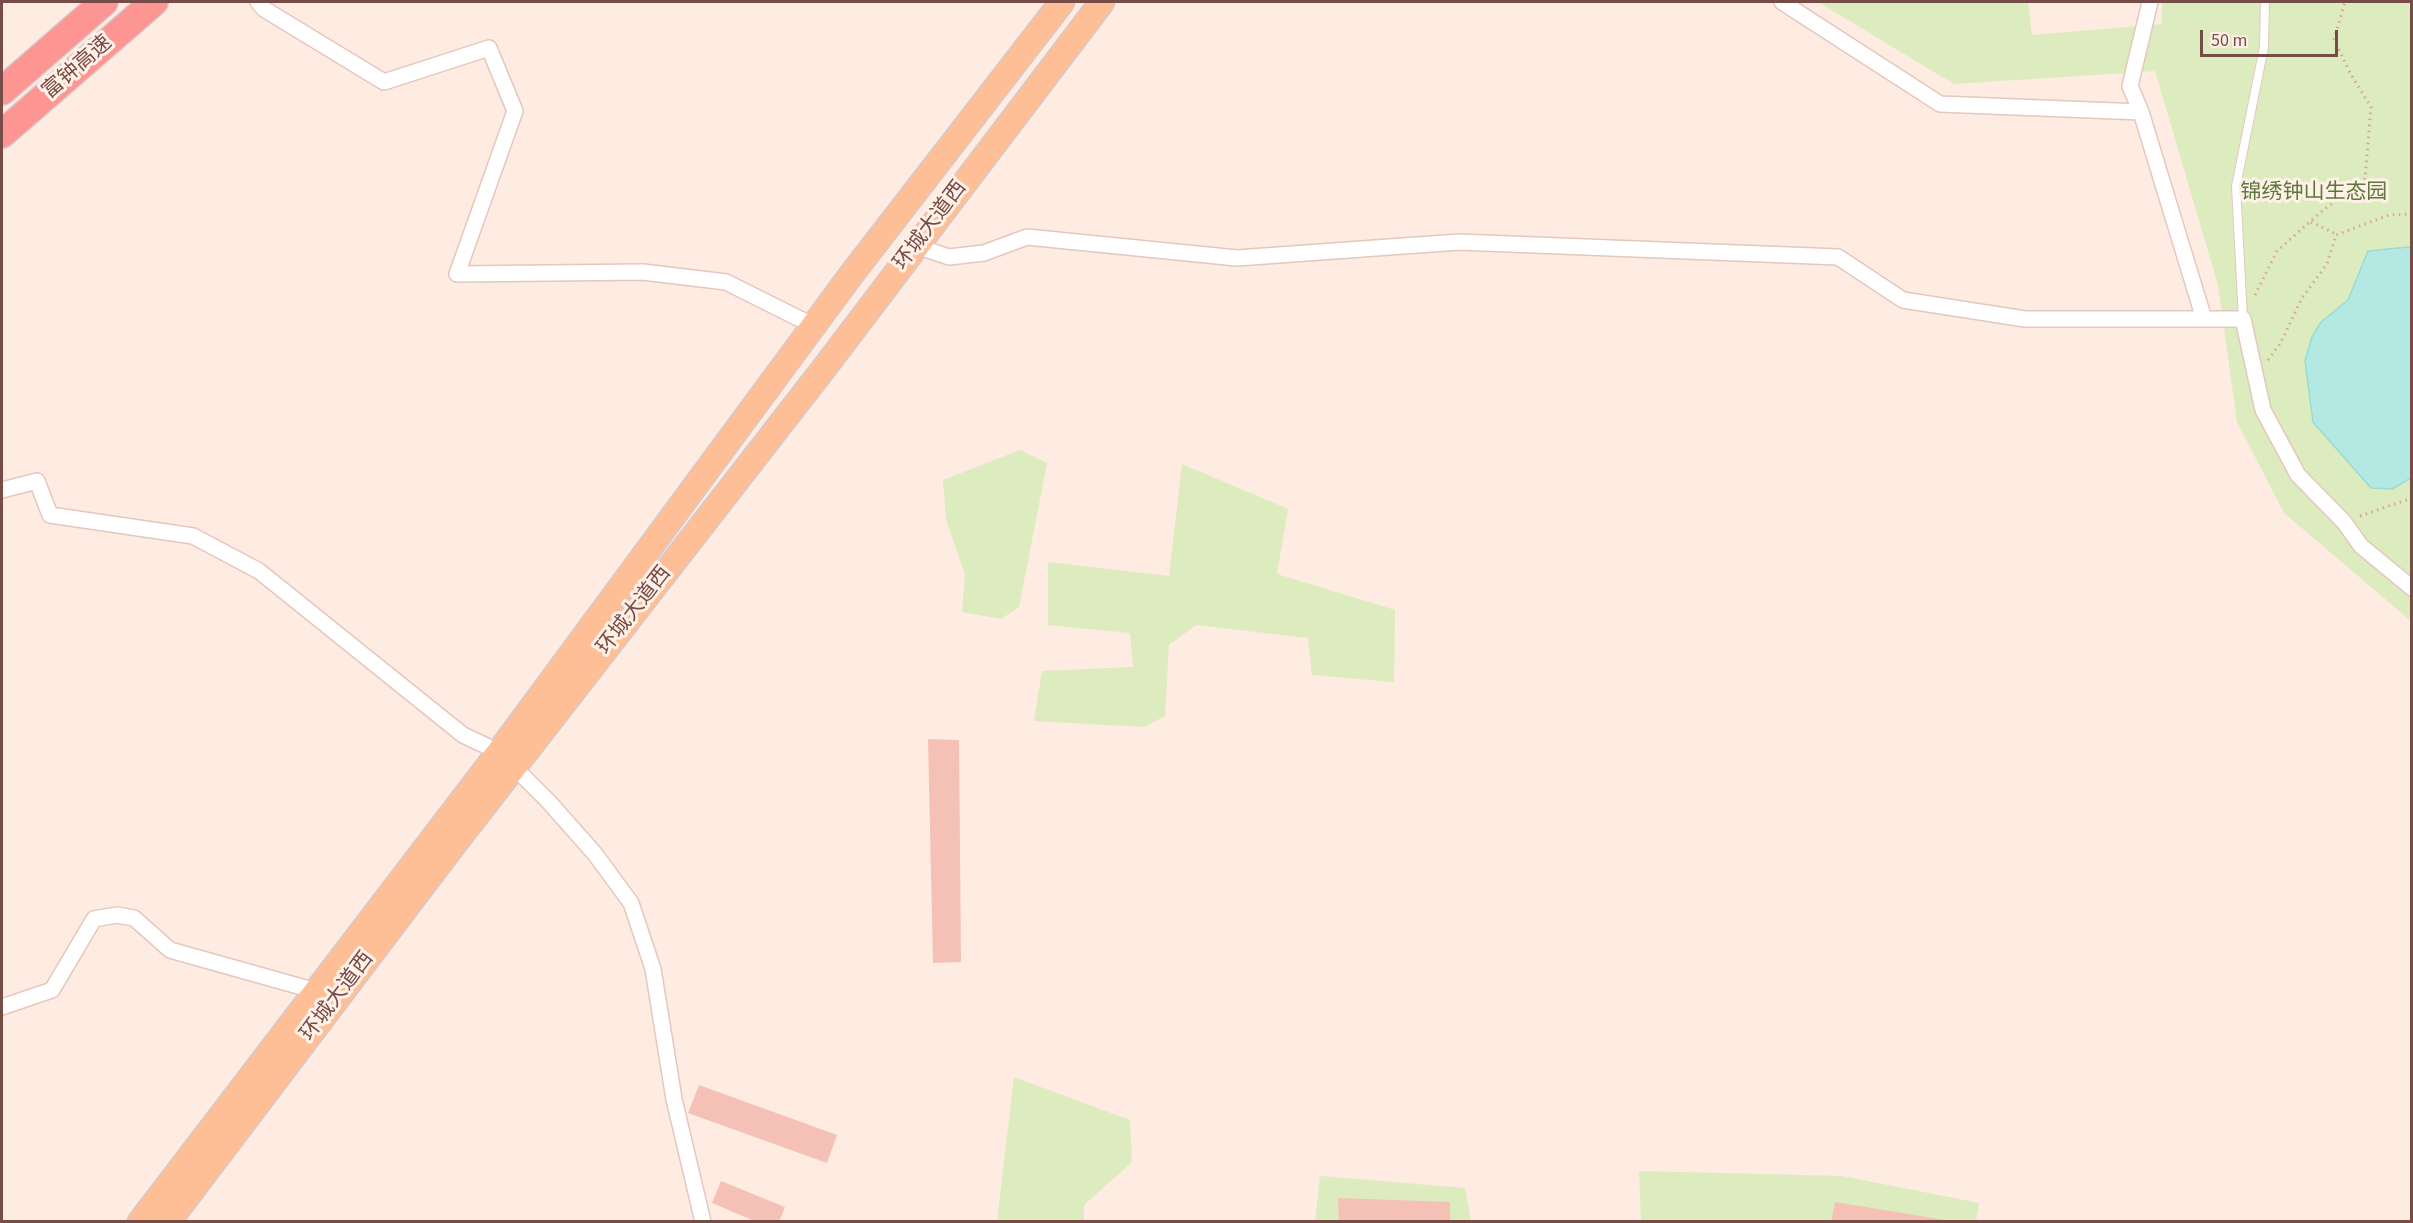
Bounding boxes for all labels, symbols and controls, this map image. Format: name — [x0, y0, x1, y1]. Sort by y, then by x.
scale bar — [2203, 18, 2341, 56]
text: 50 m — [2211, 28, 2247, 53]
street label: 富钟高速 — [38, 31, 118, 105]
street label: 环城大道西 — [889, 176, 973, 276]
park label: 锦绣钟山生态园 — [2241, 180, 2387, 206]
street label: 环城大道西 — [593, 562, 677, 660]
street label: 环城大道西 — [296, 947, 380, 1047]

